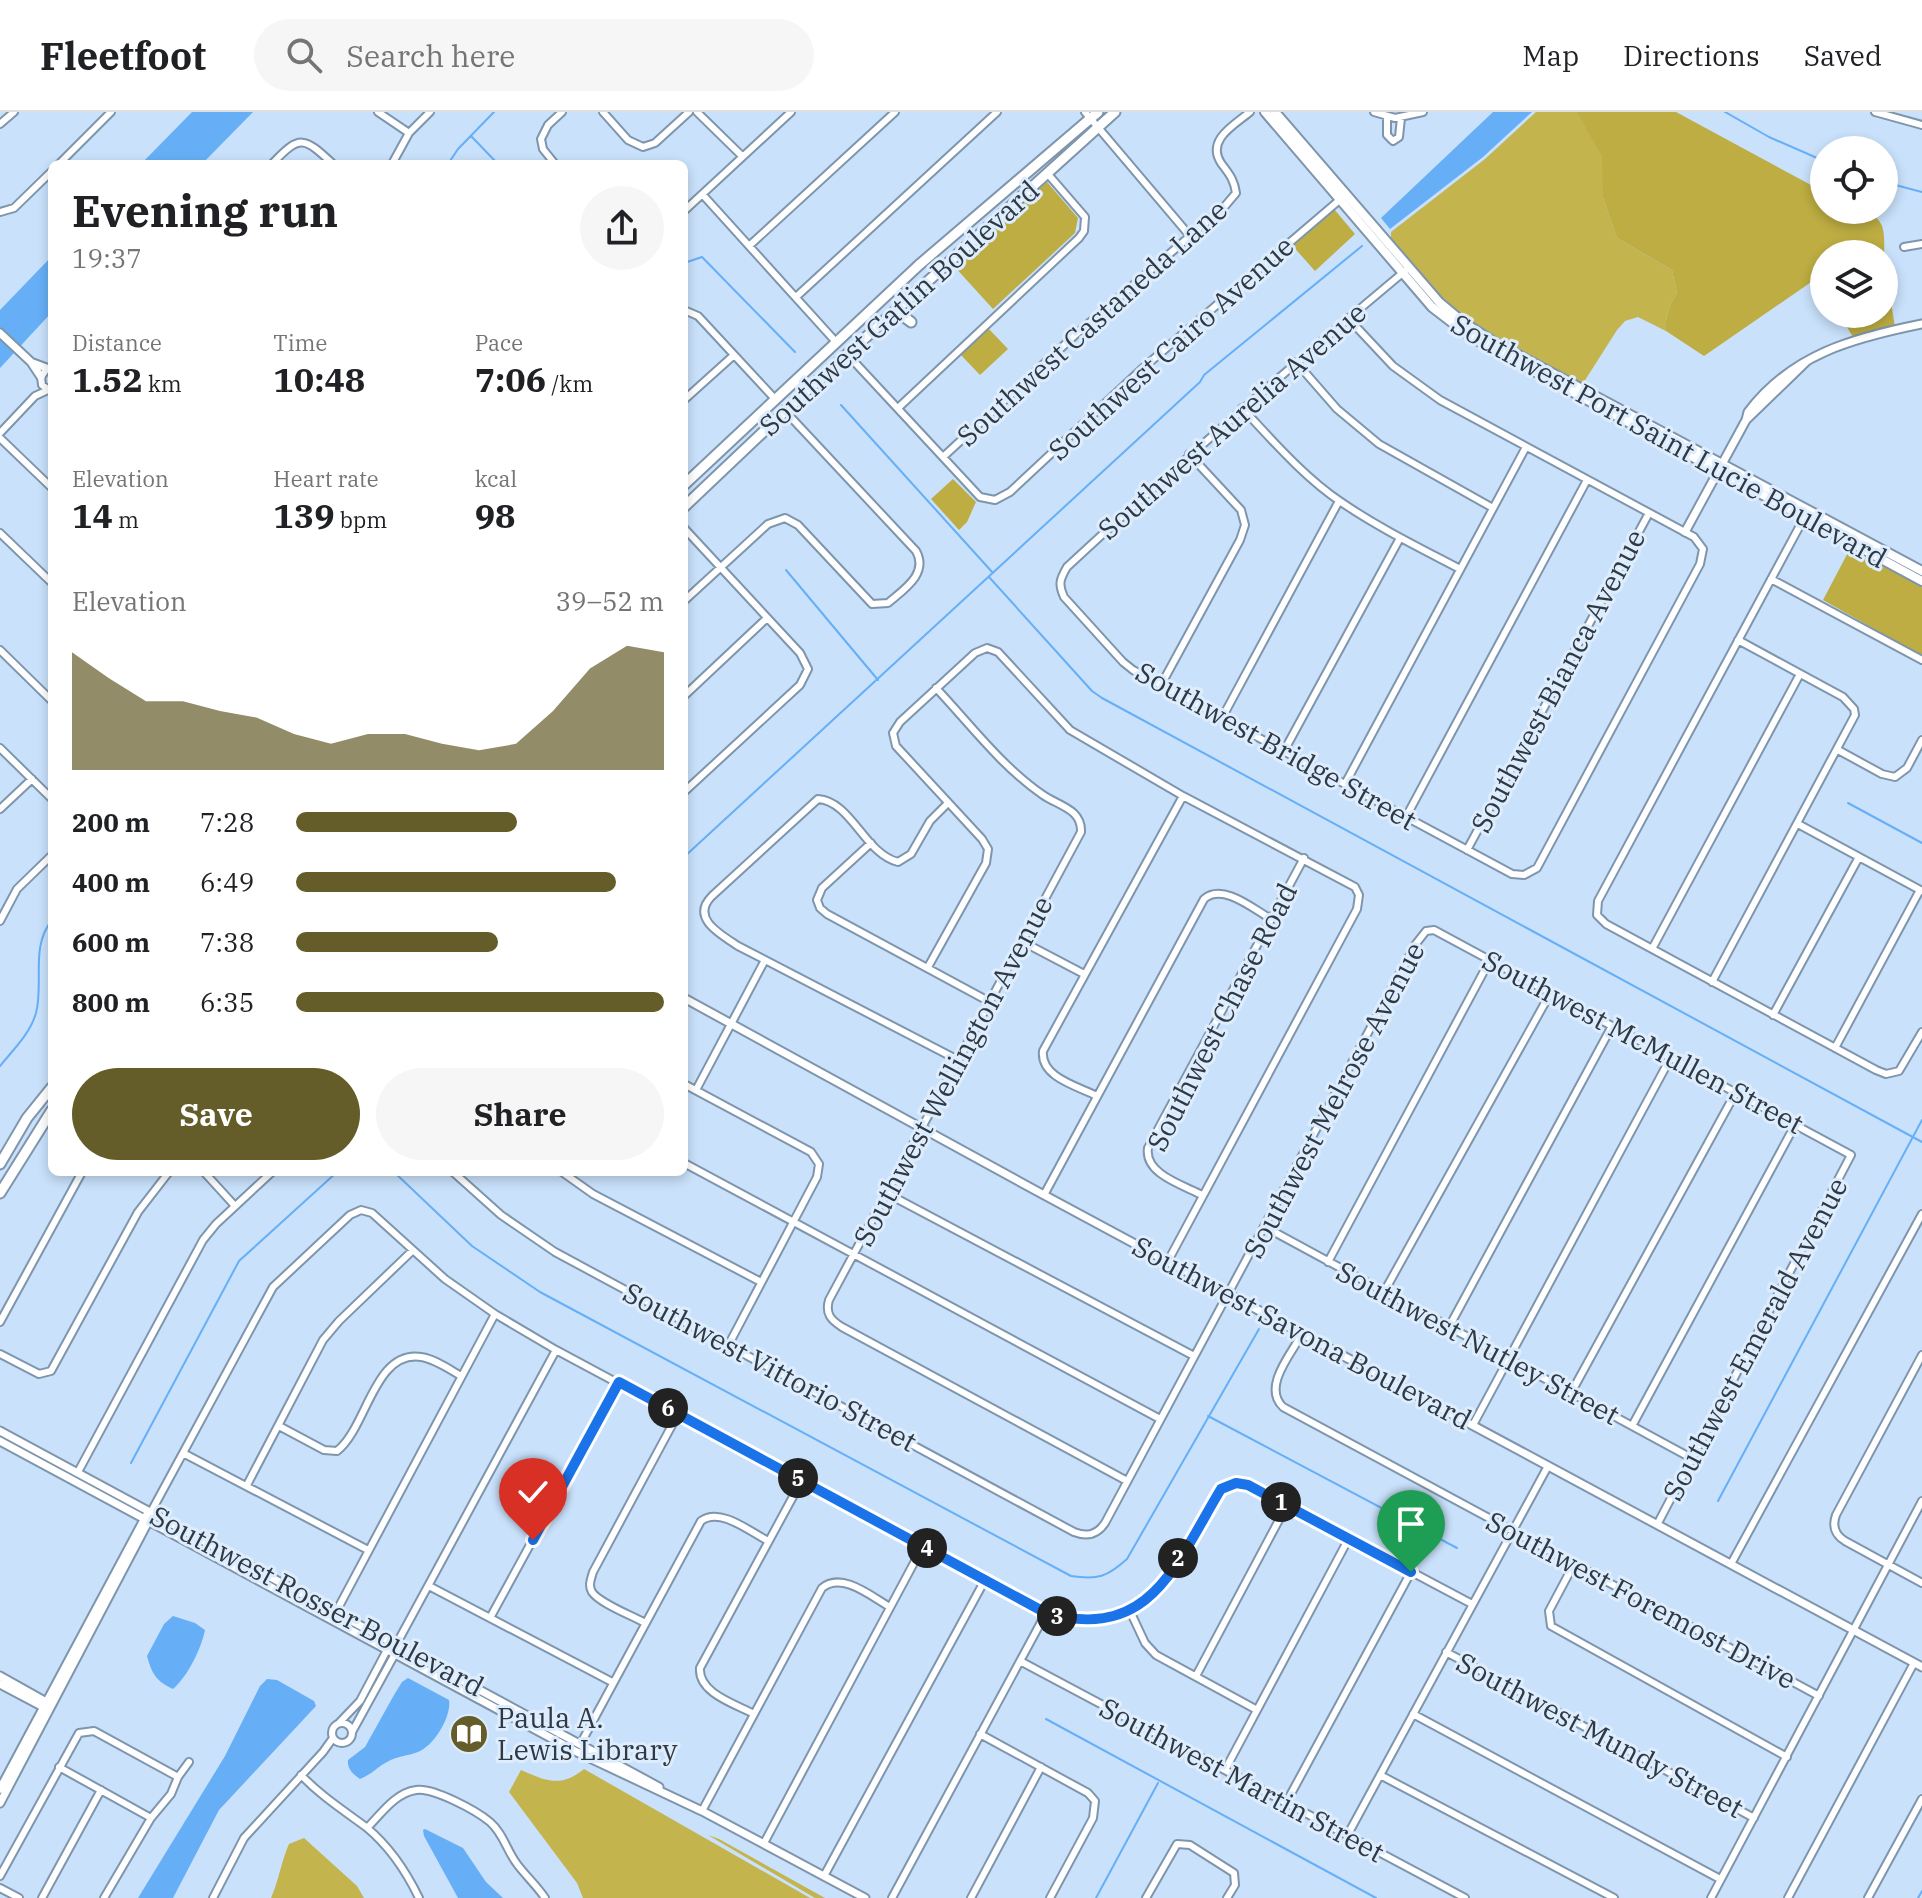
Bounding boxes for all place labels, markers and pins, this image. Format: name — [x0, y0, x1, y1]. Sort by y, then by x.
pin: 6 — [648, 1388, 688, 1428]
pin — [499, 1458, 567, 1540]
pin: 5 — [778, 1458, 818, 1498]
pin: 1 — [1261, 1482, 1301, 1522]
pin — [1377, 1490, 1445, 1572]
pin: 4 — [907, 1528, 947, 1568]
pin: 2 — [1158, 1538, 1198, 1578]
pin: 3 — [1037, 1596, 1077, 1636]
place label: Paula A. Lewis Library — [497, 1699, 678, 1768]
library icon: Paula A. Lewis Library — [448, 1713, 490, 1755]

